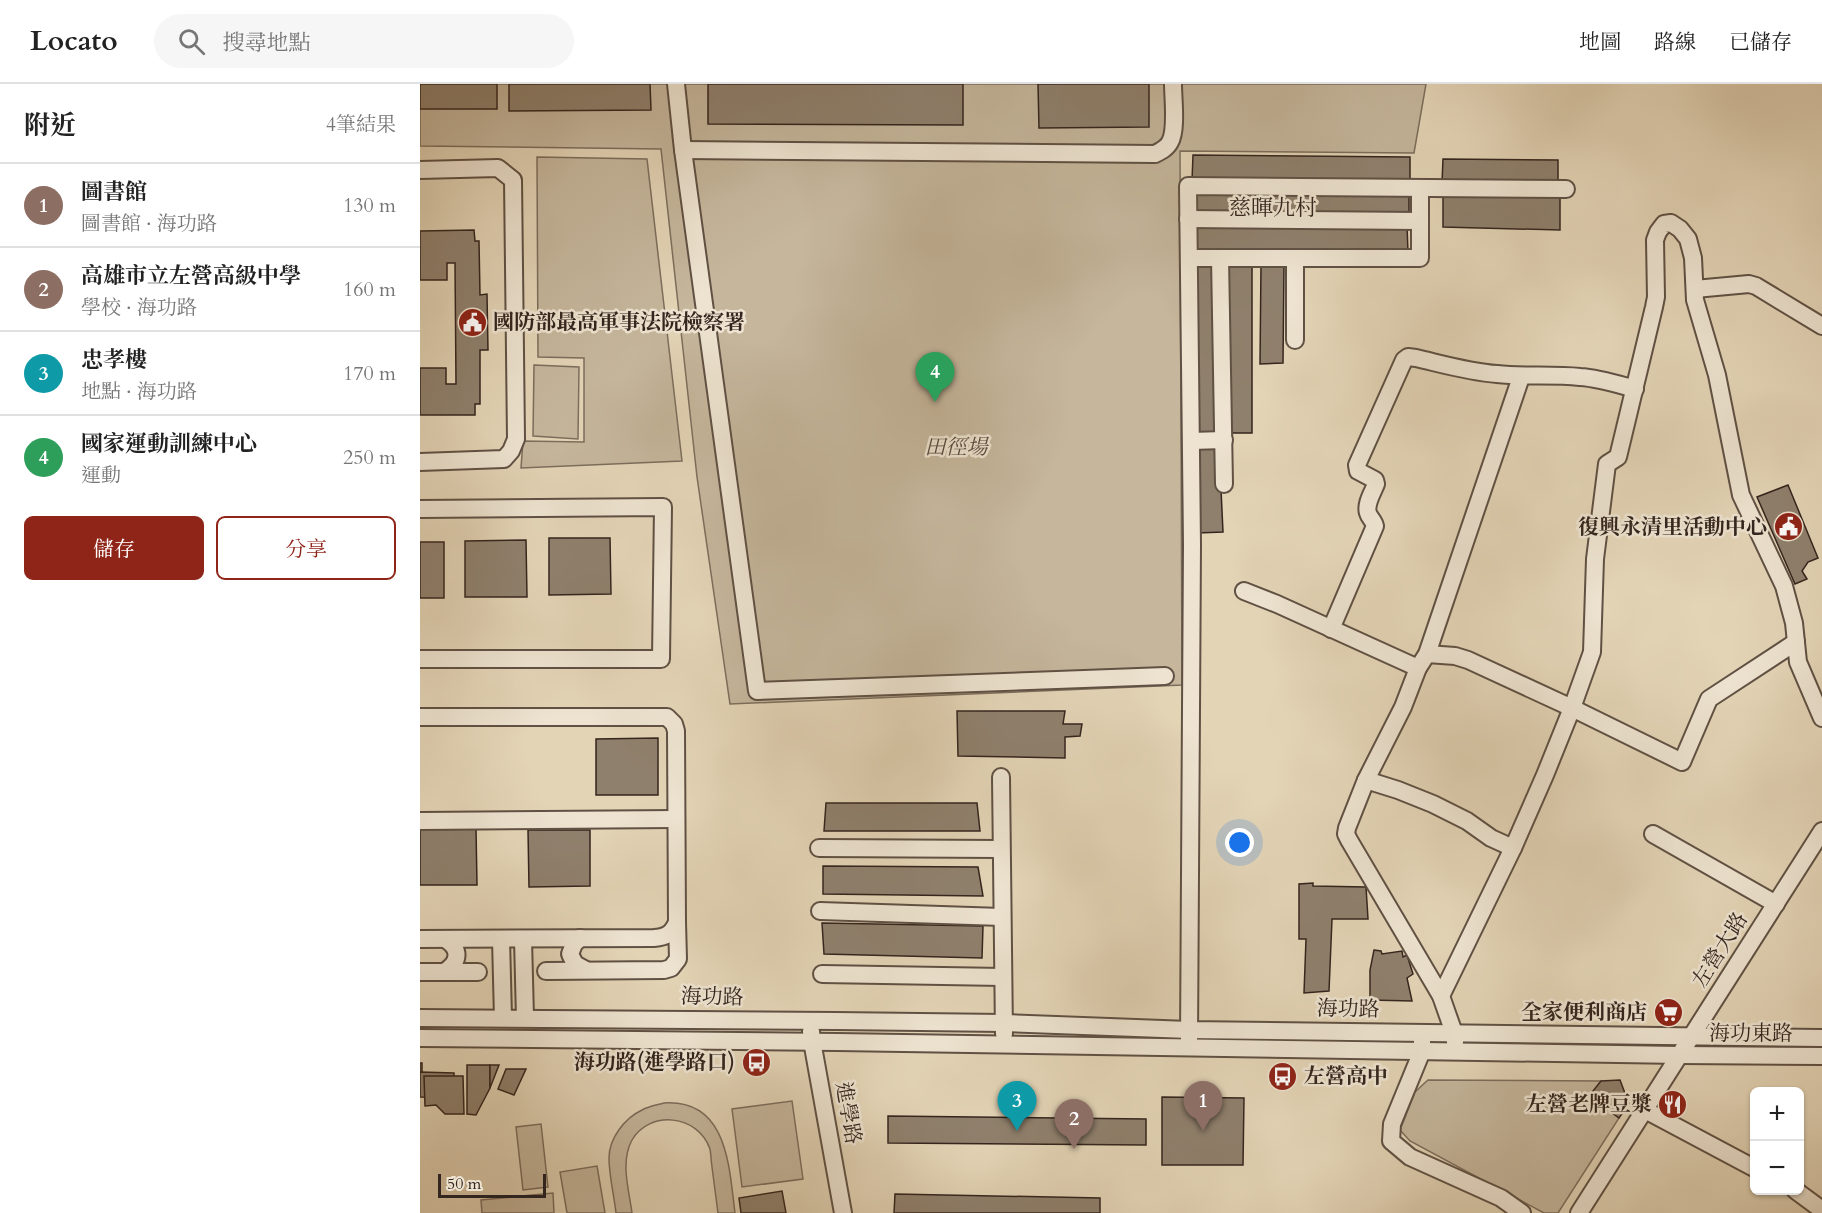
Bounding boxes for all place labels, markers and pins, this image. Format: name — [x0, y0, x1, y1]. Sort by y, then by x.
public building icon: 國防部最高軍事法院檢察署 — [456, 306, 488, 338]
place label: 國防部最高軍事法院檢察署 — [493, 308, 745, 337]
pin: 4 — [916, 352, 954, 402]
public building icon: 復興永清里活動中心 — [1772, 511, 1804, 543]
place label: 復興永清里活動中心 — [1578, 513, 1767, 542]
supermarket icon: 全家便利商店 — [1652, 996, 1684, 1028]
place label: 全家便利商店 — [1521, 998, 1647, 1027]
bus stop icon: 海功路(進學路口) — [740, 1046, 772, 1078]
place label: 海功路(進學路口) — [574, 1048, 735, 1077]
bus stop icon: 左營高中 — [1267, 1060, 1299, 1092]
place label: 左營高中 — [1304, 1062, 1388, 1091]
pin: 3 — [998, 1082, 1036, 1131]
pin: 1 — [1184, 1082, 1222, 1131]
restaurant icon: 左營老牌豆漿 — [1657, 1088, 1689, 1120]
place label: 左營老牌豆漿 — [1526, 1090, 1652, 1119]
pin: 2 — [1054, 1100, 1094, 1149]

